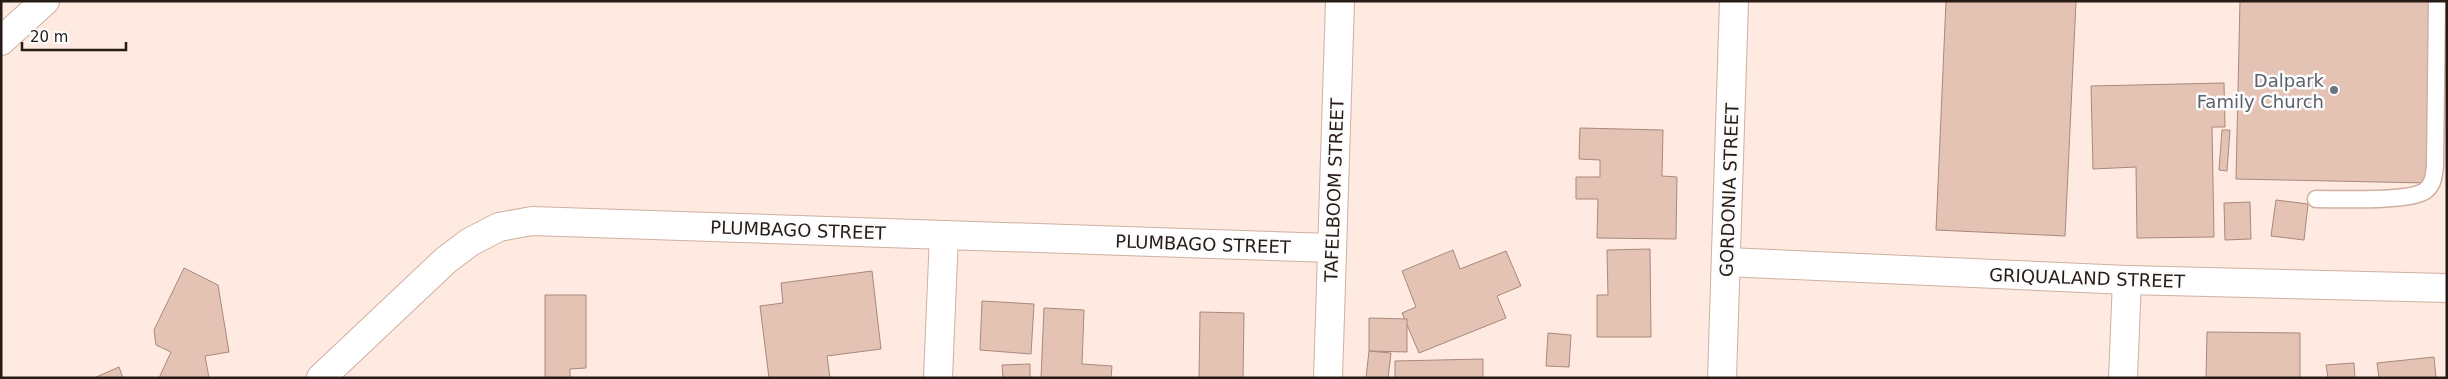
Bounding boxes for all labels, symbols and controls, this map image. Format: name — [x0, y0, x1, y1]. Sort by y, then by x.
scale bar — [22, 20, 126, 52]
text: 20 m — [30, 28, 68, 46]
place label: Dalpark Family Church — [2197, 70, 2325, 112]
marker: Dalpark Family Church — [2328, 84, 2340, 96]
street label: TAFELBOOM STREET — [1320, 97, 1348, 283]
street label: GORDONIA STREET — [1715, 102, 1743, 277]
street label: PLUMBAGO STREET — [710, 216, 887, 244]
street label: PLUMBAGO STREET — [1115, 230, 1292, 258]
street label: GRIQUALAND STREET — [1989, 264, 2186, 292]

